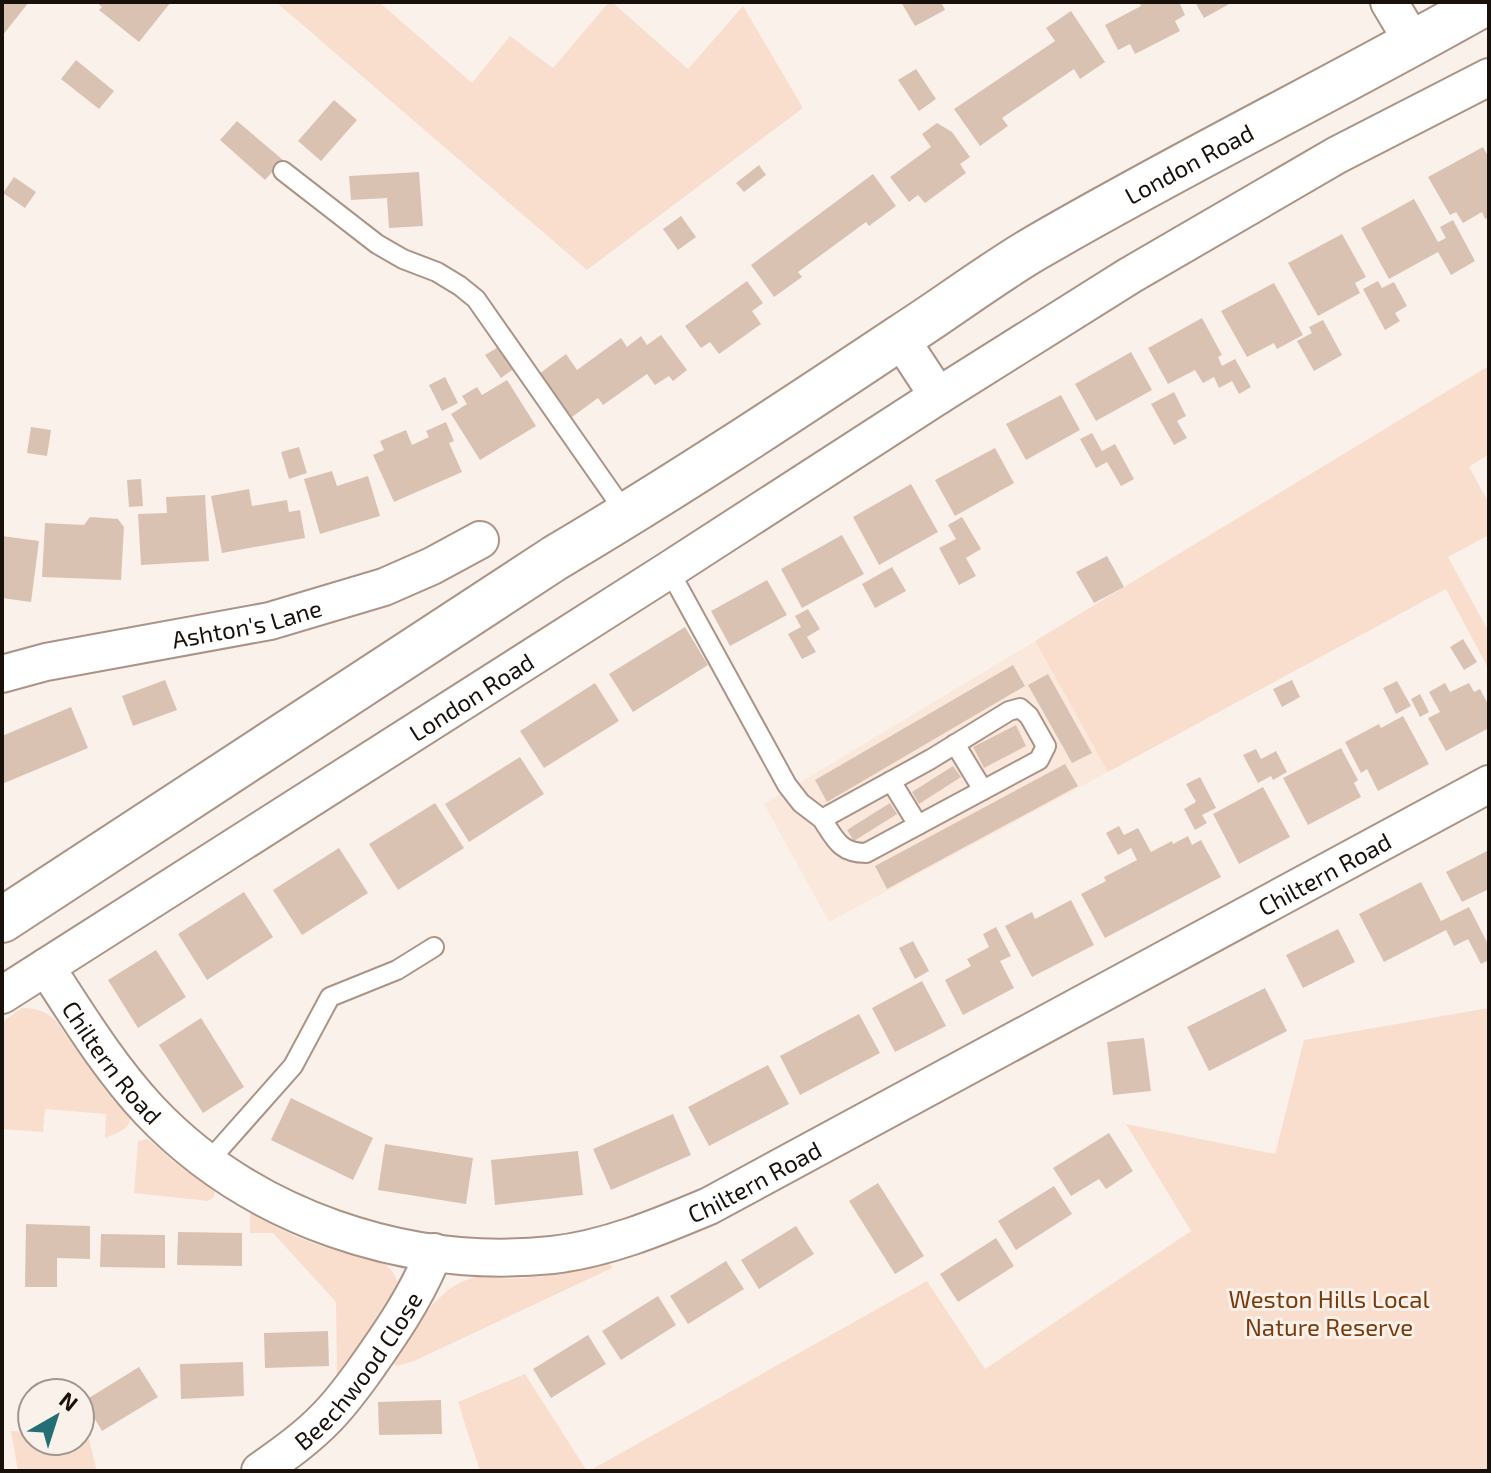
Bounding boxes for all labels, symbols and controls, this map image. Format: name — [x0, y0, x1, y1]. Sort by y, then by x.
street label: London Road — [1119, 117, 1258, 209]
street label: Ashton's Lane — [169, 592, 325, 653]
street label: London Road — [403, 646, 539, 747]
street label: Chiltern Road — [1253, 826, 1396, 921]
street label: Chiltern Road — [57, 995, 168, 1129]
street label: Chiltern Road — [683, 1134, 826, 1228]
park label: Weston Hills Local Nature Reserve — [1228, 1284, 1430, 1341]
street label: Beechwood Close — [288, 1286, 427, 1455]
north arrow — [16, 1377, 96, 1457]
text: N — [55, 1386, 84, 1416]

